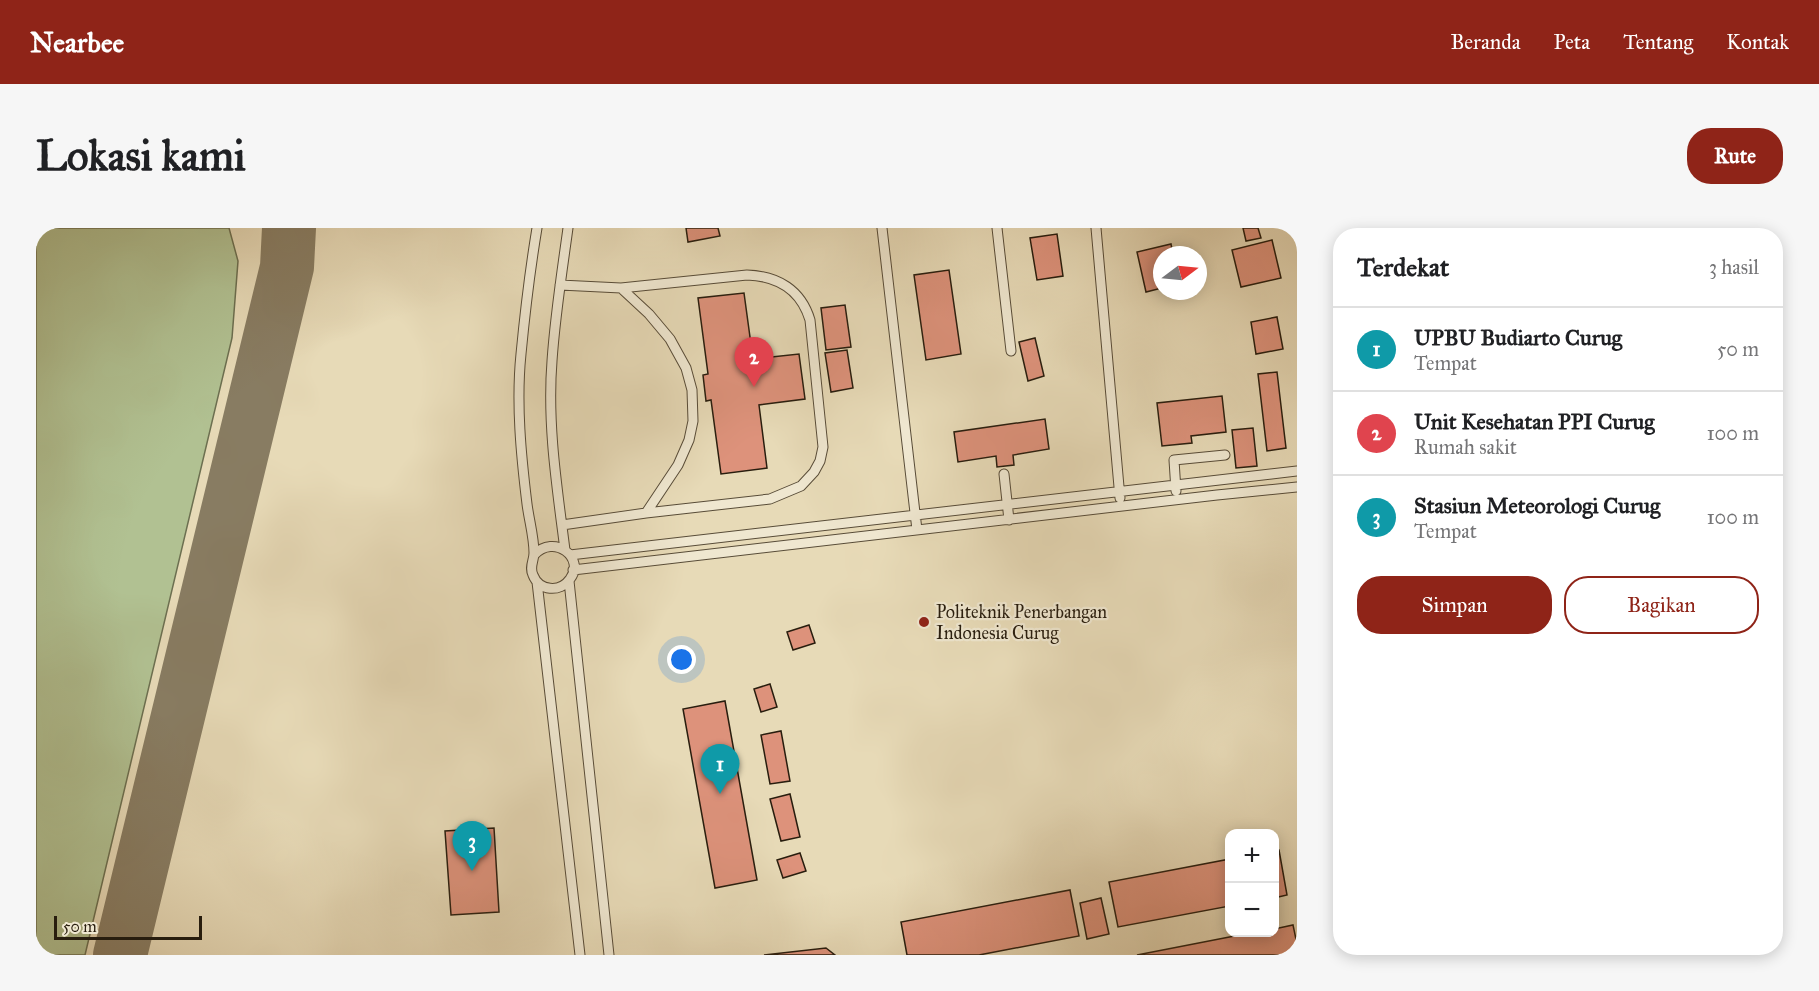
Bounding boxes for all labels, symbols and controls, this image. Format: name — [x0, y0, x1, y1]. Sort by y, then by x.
text: Nearbee — [30, 25, 124, 60]
text: Beranda — [1450, 29, 1521, 55]
text: Peta — [1554, 29, 1590, 55]
text: Tentang — [1623, 29, 1693, 55]
text: Kontak — [1726, 29, 1789, 55]
button: Rute — [1687, 128, 1783, 184]
text: Lokasi kami — [36, 130, 246, 182]
north arrow — [1153, 246, 1207, 300]
text: Terdekat — [1357, 251, 1449, 283]
text: 3 hasil — [1709, 255, 1759, 279]
text: UPBU Budiarto Curug — [1414, 324, 1622, 351]
text: 1 — [1373, 337, 1380, 361]
text: 50 m — [1717, 337, 1759, 361]
pin: 2 — [734, 338, 774, 387]
text: Tempat — [1414, 351, 1477, 375]
text: Unit Kesehatan PPI Curug — [1414, 408, 1655, 435]
text: 2 — [1372, 421, 1381, 445]
text: 100 m — [1707, 421, 1759, 445]
text: Rumah sakit — [1414, 435, 1517, 459]
text: Stasiun Meteorologi Curug — [1414, 492, 1660, 519]
text: 3 — [1373, 505, 1381, 529]
text: 100 m — [1707, 505, 1759, 529]
text: Tempat — [1414, 519, 1477, 543]
button: Simpan — [1357, 576, 1552, 634]
button: Bagikan — [1564, 576, 1759, 634]
place label: Politeknik Penerbangan Indonesia Curug — [936, 601, 1107, 645]
marker: Politeknik Penerbangan Indonesia Curug — [917, 615, 931, 629]
your location — [667, 645, 696, 674]
pin: 1 — [700, 744, 740, 794]
pin: 3 — [452, 822, 492, 871]
map controls — [1225, 829, 1279, 937]
button: + — [1225, 829, 1279, 883]
button: − — [1225, 883, 1279, 937]
scale bar — [54, 913, 202, 940]
text: 50 m — [63, 917, 97, 936]

